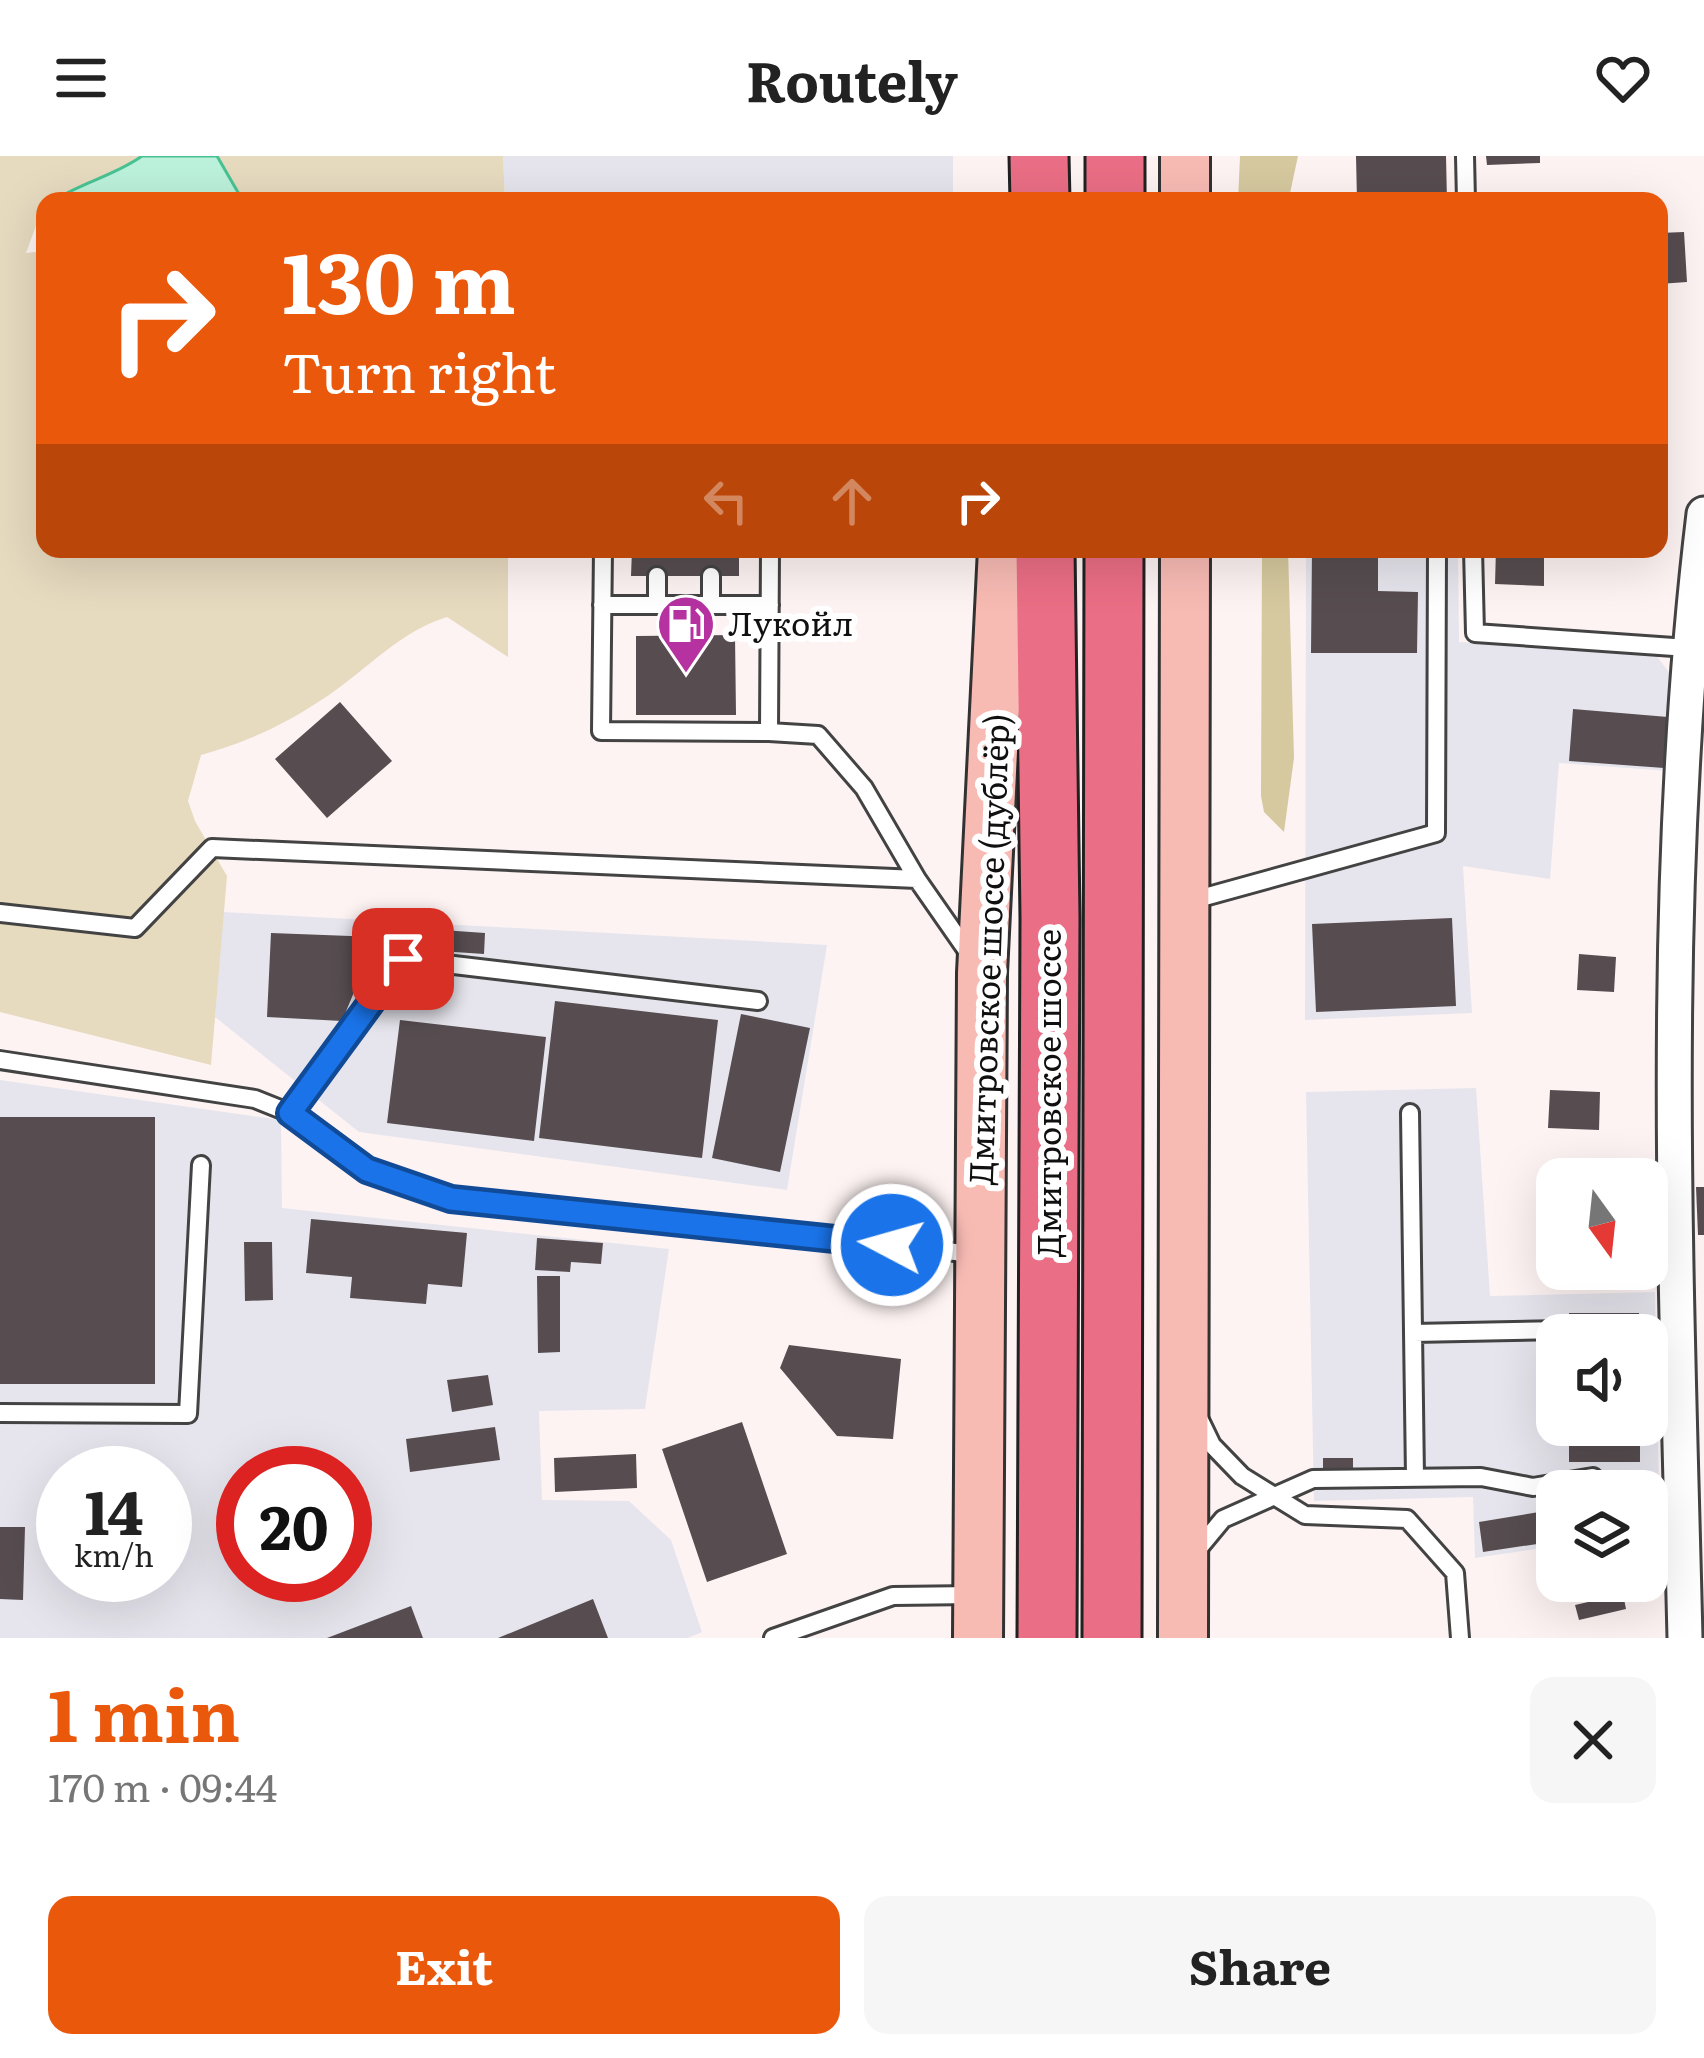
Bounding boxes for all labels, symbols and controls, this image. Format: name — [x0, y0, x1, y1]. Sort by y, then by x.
text: Routely — [746, 38, 958, 119]
icon: menu — [48, 45, 114, 111]
icon: heart — [1590, 45, 1656, 111]
text: 130 m — [282, 215, 516, 340]
icon: right — [84, 240, 240, 396]
text: Turn right — [282, 329, 556, 410]
icon: left — [693, 468, 759, 534]
icon: ahead — [819, 468, 885, 534]
icon: right — [945, 468, 1011, 534]
fuel station icon: Лукойл — [655, 593, 717, 675]
place label: Лукойл — [728, 597, 853, 646]
street label: Дмитровское шоссе (дублёр) — [954, 712, 1019, 1186]
pin — [352, 908, 454, 1010]
icon: arrive — [370, 926, 436, 992]
street label: Дмитровское шоссе — [1022, 929, 1071, 1257]
north arrow — [1536, 1158, 1668, 1290]
map controls — [1536, 1158, 1668, 1602]
position arrow — [829, 1182, 955, 1308]
button: sound — [1536, 1314, 1668, 1446]
speed limit sign: 20 — [216, 1446, 372, 1602]
text: 14 — [85, 1464, 143, 1553]
button: layers — [1536, 1470, 1668, 1602]
text: km/h — [74, 1532, 154, 1576]
text: 1 min — [48, 1657, 240, 1764]
button: close — [1530, 1677, 1656, 1803]
text: 170 m · 09:44 — [48, 1756, 277, 1814]
button: Exit — [48, 1896, 840, 2034]
button: Share — [864, 1896, 1656, 2034]

